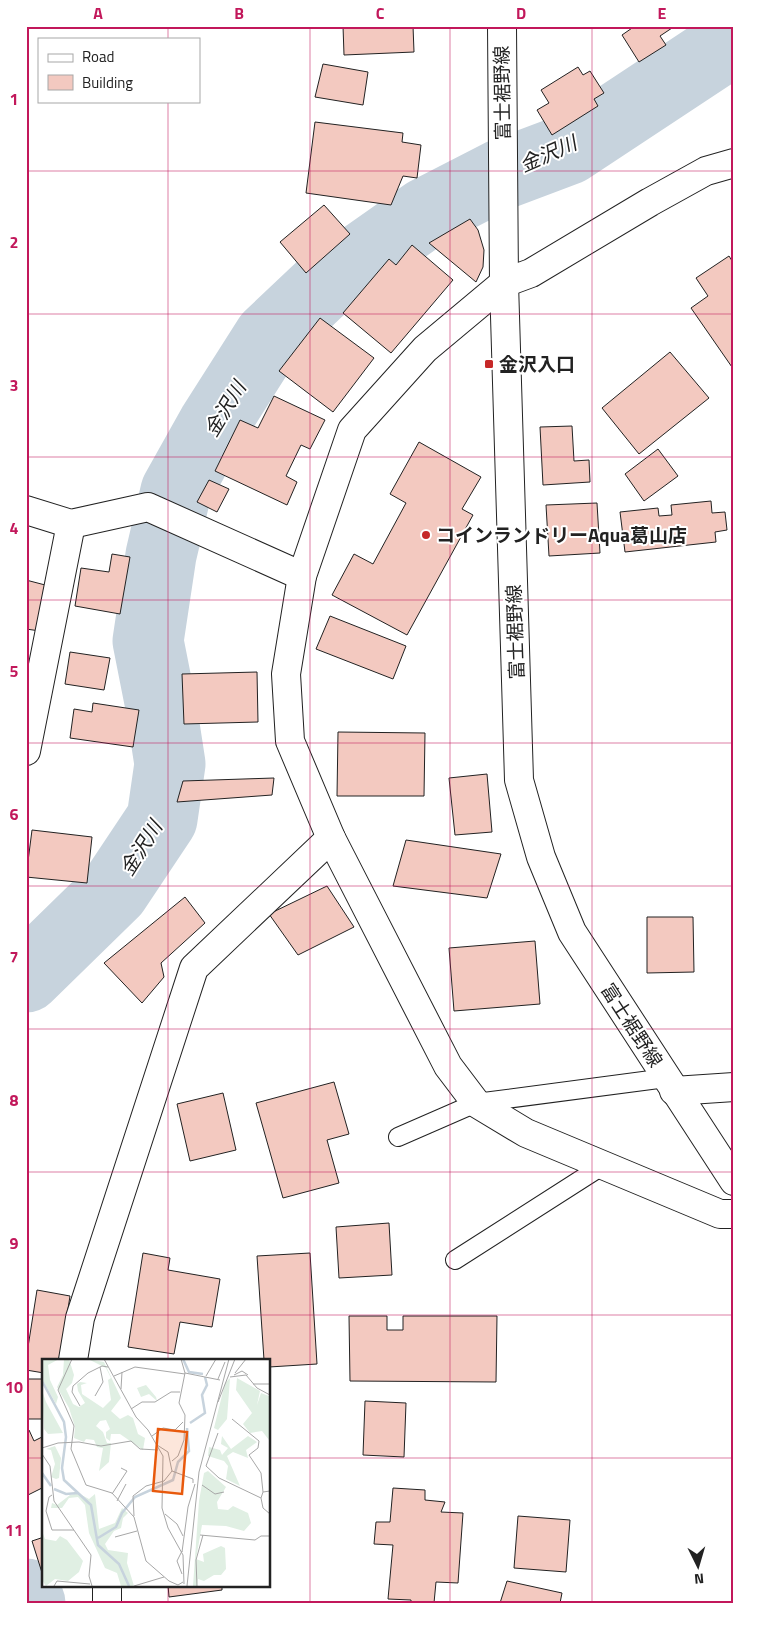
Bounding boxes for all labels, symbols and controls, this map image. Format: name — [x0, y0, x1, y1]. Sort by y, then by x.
text: A — [93, 1, 103, 25]
text: B — [234, 1, 244, 25]
text: C — [376, 1, 385, 25]
text: D — [516, 1, 526, 25]
text: E — [658, 1, 667, 25]
legend — [38, 38, 200, 102]
text: Road — [82, 45, 114, 68]
street label: 富士裾野線 — [486, 45, 517, 141]
text: Building — [82, 71, 133, 94]
text: 1 — [10, 87, 18, 111]
water label: 金沢川 — [514, 126, 583, 180]
text: 2 — [10, 230, 18, 254]
place label: 金沢入口 — [499, 349, 575, 378]
marker: 金沢入口 — [483, 358, 495, 370]
text: 3 — [10, 373, 18, 397]
water label: 金沢川 — [196, 373, 254, 442]
text: 4 — [10, 516, 19, 540]
place label: コインランドリーAqua葛山店 — [436, 520, 687, 549]
marker: コインランドリーAqua葛山店 — [420, 529, 432, 541]
street label: 富士裾野線 — [498, 584, 531, 680]
text: 5 — [10, 659, 19, 683]
text: 6 — [10, 802, 19, 826]
water label: 金沢川 — [112, 812, 171, 881]
text: 7 — [10, 945, 18, 969]
street label: 富士裾野線 — [594, 977, 670, 1072]
text: 8 — [10, 1088, 19, 1112]
text: 9 — [10, 1231, 19, 1255]
inset map — [42, 1359, 270, 1586]
text: 10 — [5, 1375, 23, 1399]
text: 11 — [5, 1518, 23, 1542]
north arrow — [672, 1542, 722, 1592]
text: N — [693, 1569, 705, 1590]

